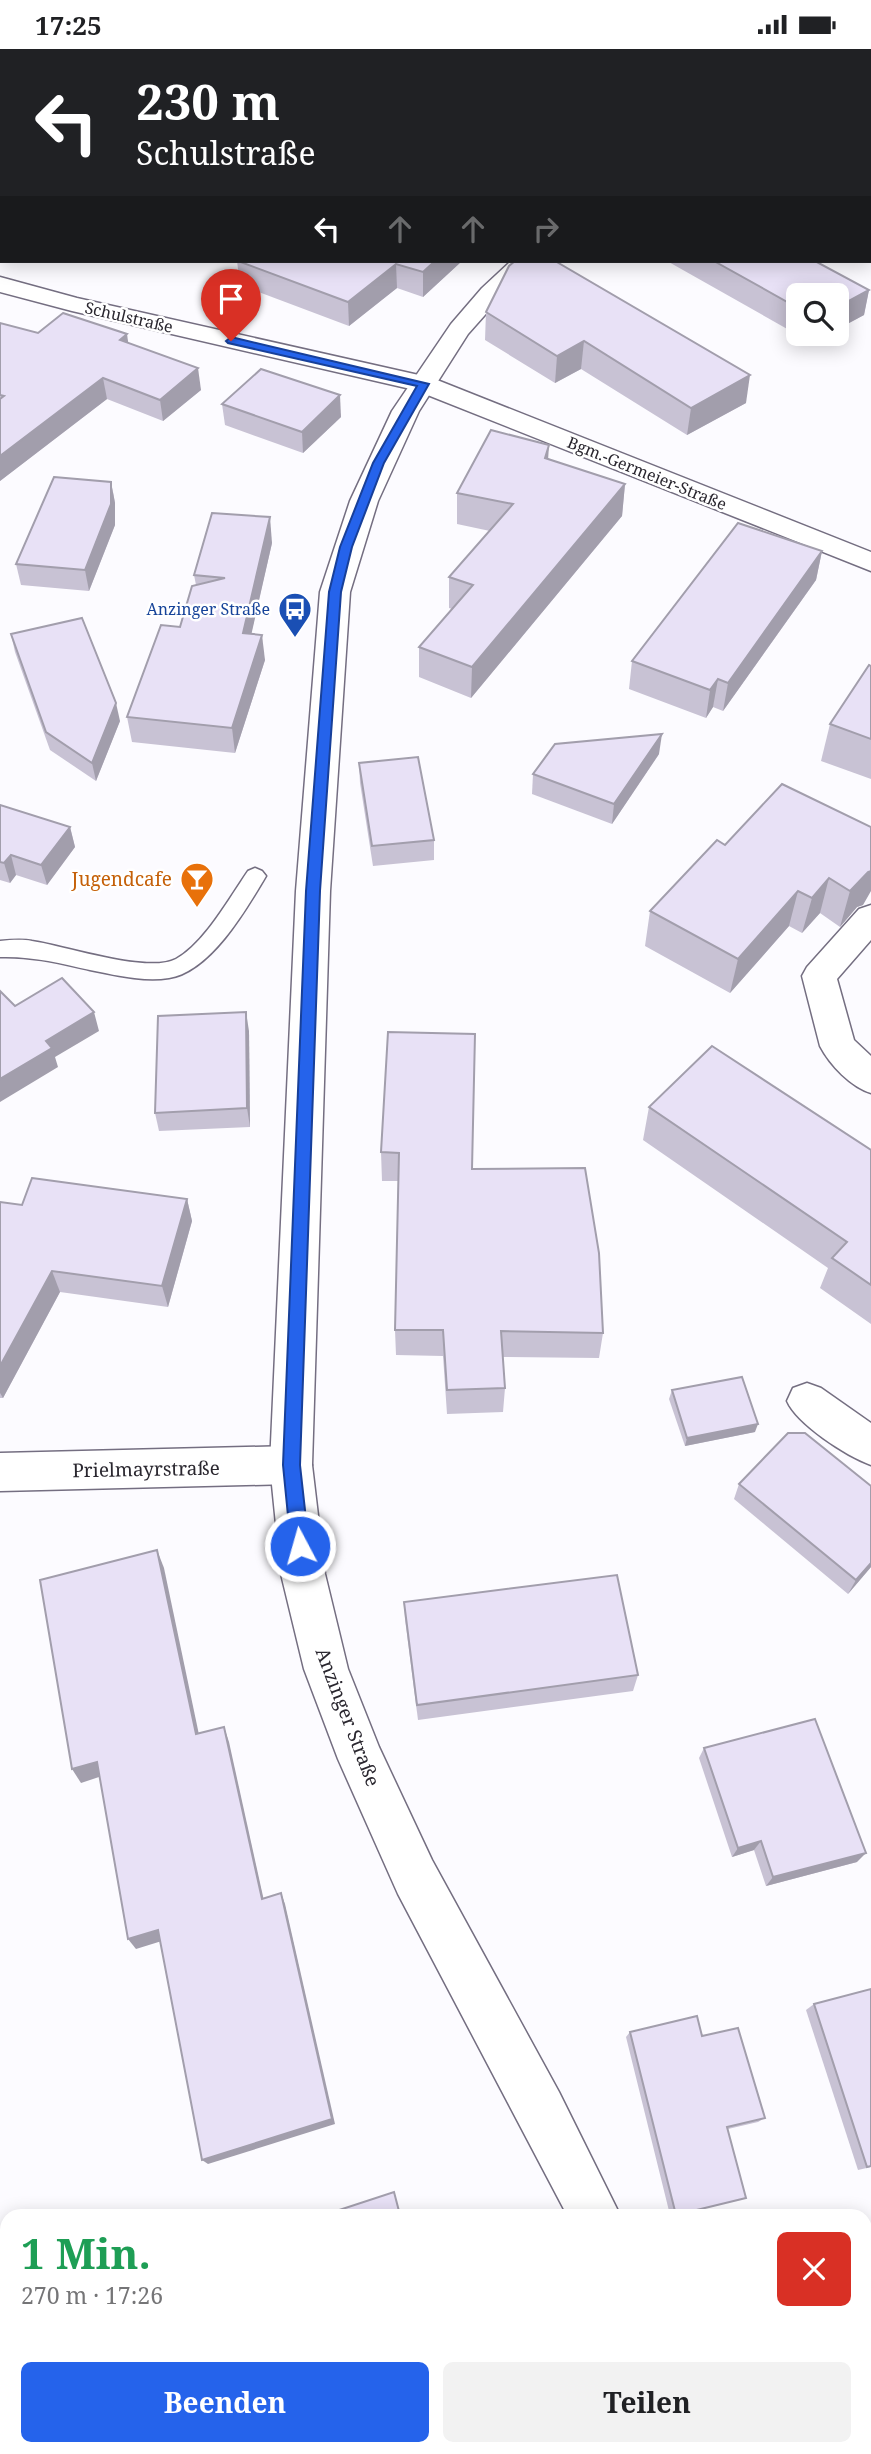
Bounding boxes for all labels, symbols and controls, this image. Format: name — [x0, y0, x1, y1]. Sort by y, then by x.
text: 17:25 — [35, 7, 102, 43]
text: 230 m — [136, 68, 280, 134]
icon: left — [21, 77, 112, 168]
text: Schulstraße — [136, 131, 316, 174]
icon: left — [308, 210, 346, 248]
icon: ahead — [381, 210, 419, 248]
icon: ahead — [454, 210, 492, 248]
icon: right — [527, 210, 565, 248]
pin — [201, 269, 261, 341]
icon: arrive — [212, 280, 250, 318]
map controls — [786, 283, 849, 346]
button: search — [786, 283, 849, 346]
street label: Schulstraße — [83, 296, 175, 338]
street label: Bgm.-Germeier-Straße — [564, 431, 730, 515]
bus stop icon: Anzinger Straße — [276, 590, 314, 639]
place label: Anzinger Straße — [146, 598, 270, 620]
bar icon: Jugendcafe — [178, 860, 216, 909]
place label: Jugendcafe — [71, 866, 172, 892]
street label: Prielmayrstraße — [72, 1455, 220, 1483]
position arrow — [263, 1509, 337, 1583]
street label: Anzinger Straße — [310, 1644, 386, 1790]
text: 1 Min. — [21, 2224, 151, 2281]
button: close — [777, 2232, 851, 2306]
text: 270 m · 17:26 — [21, 2279, 163, 2311]
button: Beenden — [21, 2362, 429, 2442]
button: Teilen — [443, 2362, 851, 2442]

